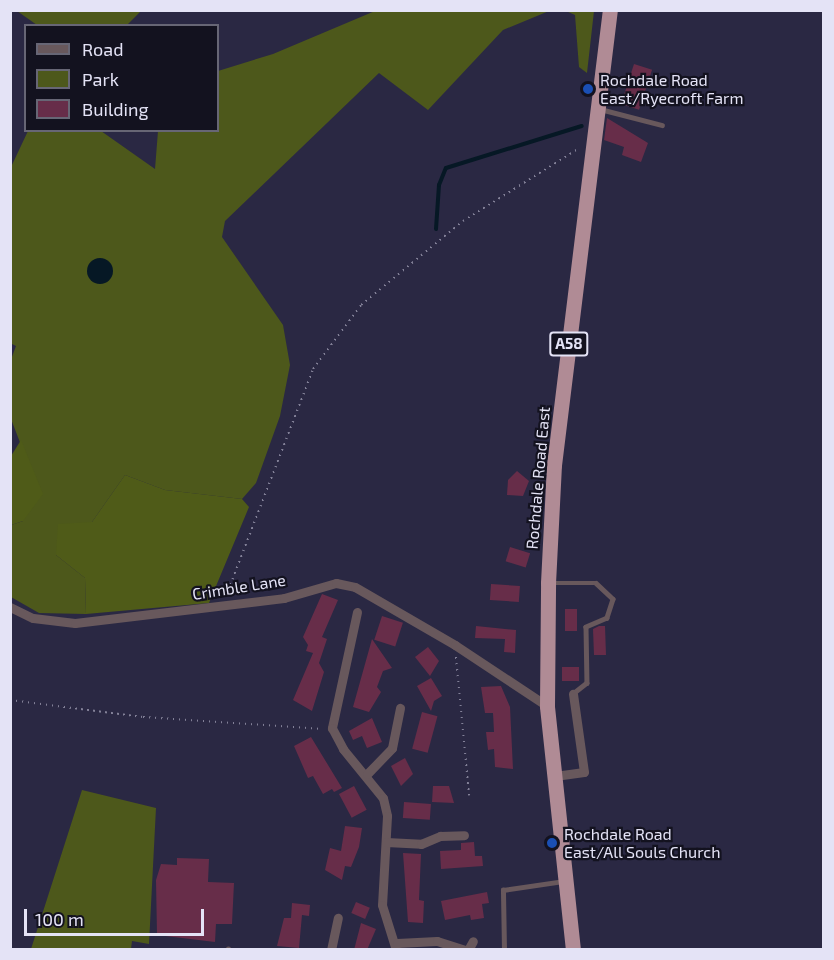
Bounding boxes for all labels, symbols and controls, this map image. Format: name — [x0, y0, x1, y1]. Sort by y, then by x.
legend — [24, 24, 219, 132]
text: Road — [82, 38, 123, 60]
text: Park — [82, 68, 119, 90]
place label: Rochdale Road East/Ryecroft Farm — [600, 70, 743, 108]
marker: Rochdale Road East/Ryecroft Farm — [581, 82, 595, 96]
text: Building — [82, 98, 149, 120]
road number: A58 — [548, 332, 590, 356]
street label: Rochdale Road East — [522, 406, 554, 550]
street label: Crimble Lane — [191, 570, 287, 604]
place label: Rochdale Road East/All Souls Church — [564, 824, 721, 862]
marker: Rochdale Road East/All Souls Church — [545, 836, 559, 850]
scale bar — [27, 897, 207, 935]
text: 100 m — [35, 908, 84, 930]

